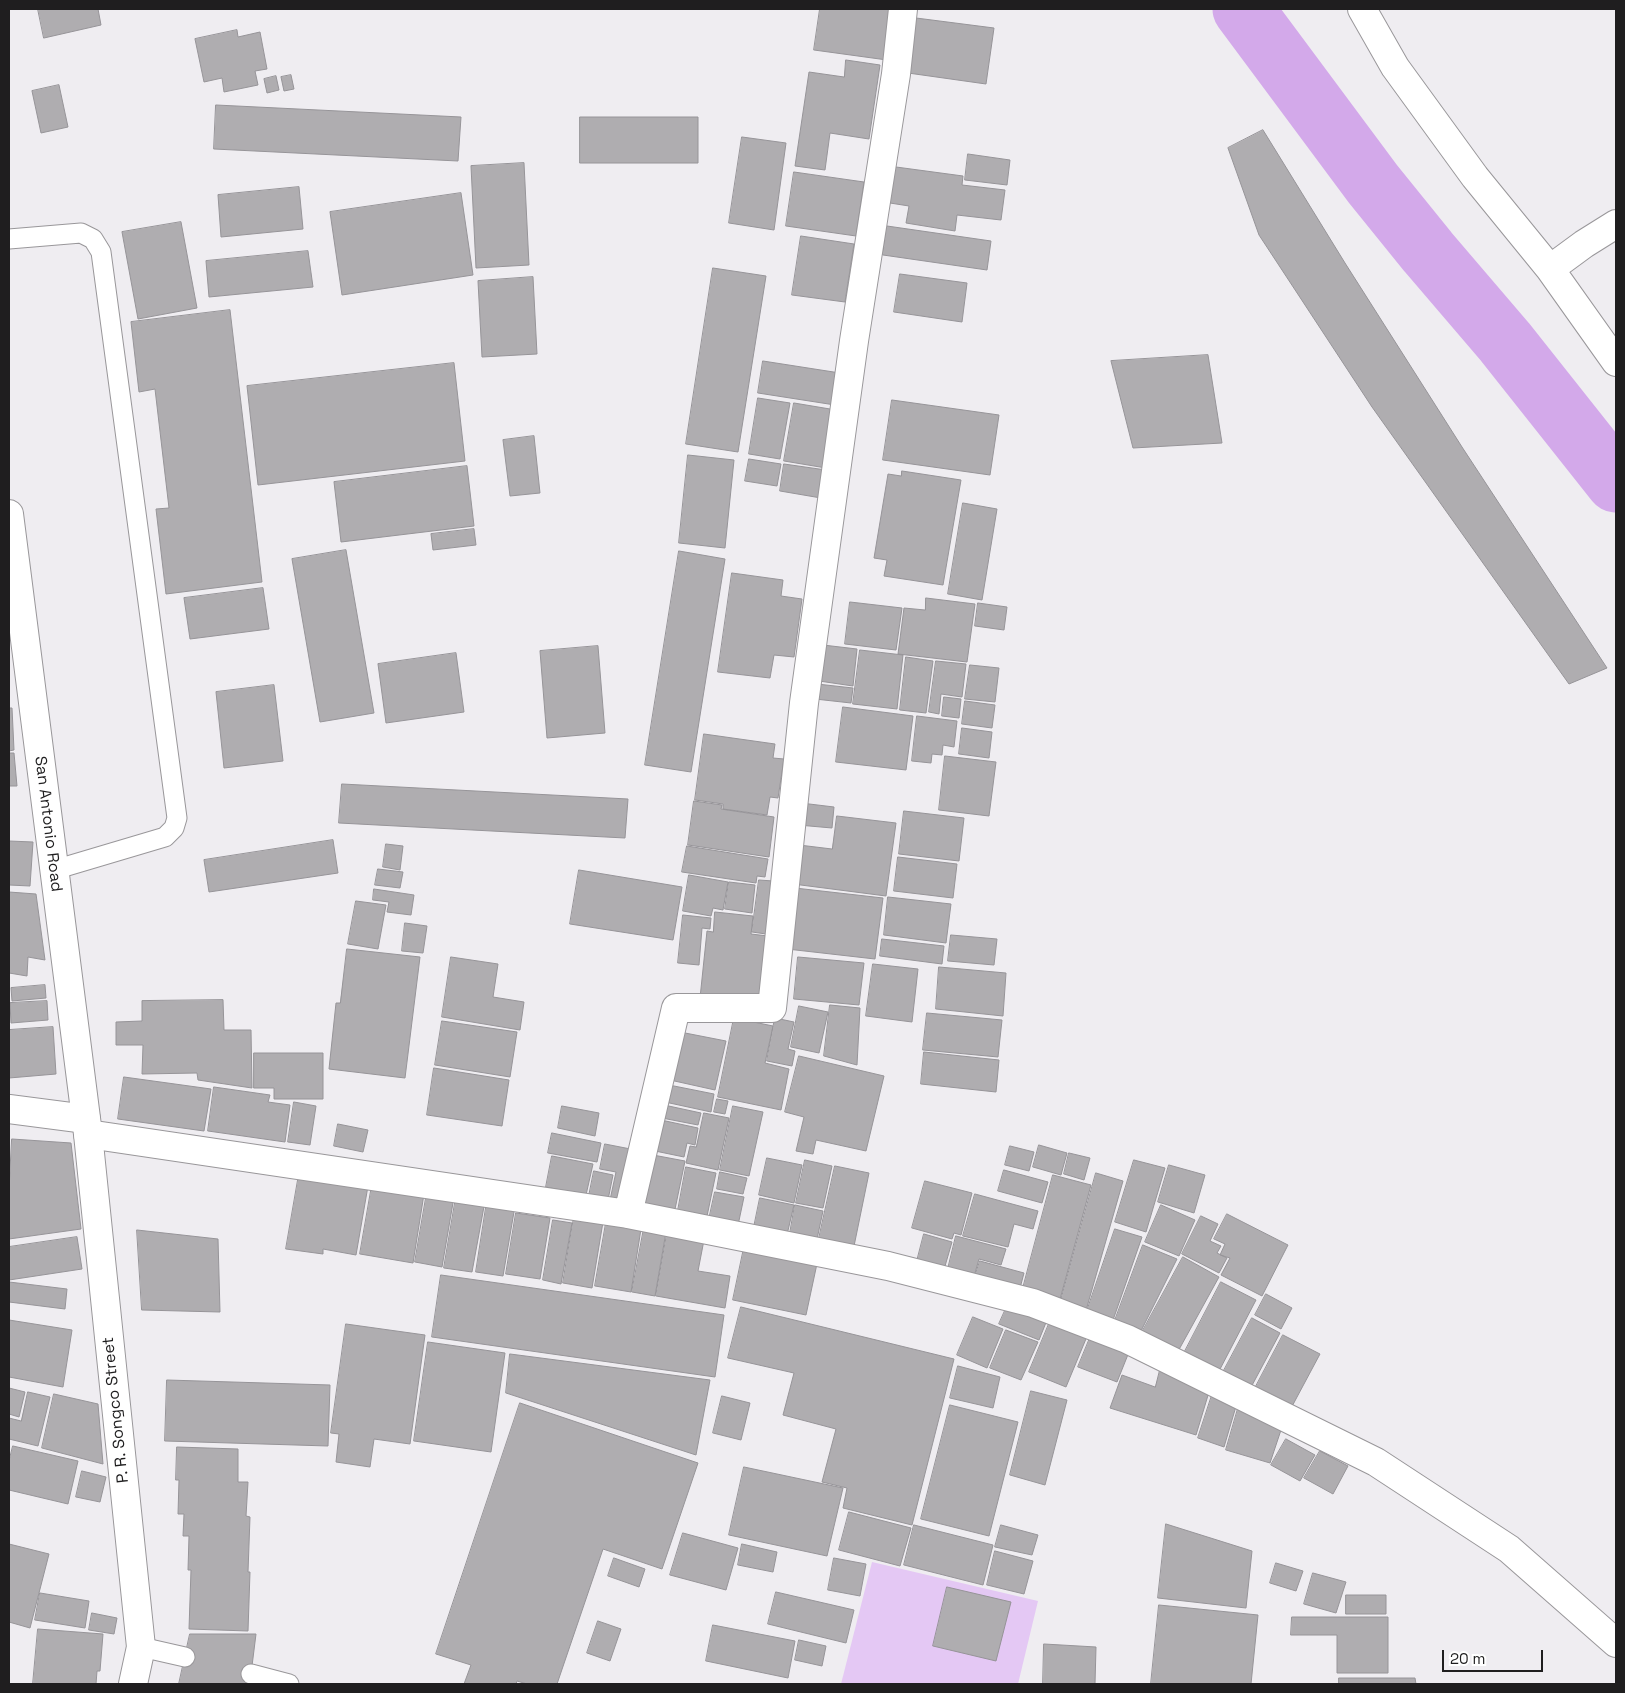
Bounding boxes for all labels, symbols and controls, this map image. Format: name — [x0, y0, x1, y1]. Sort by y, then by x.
street label: San Antonio Road — [30, 755, 66, 893]
street label: P. R. Songco Street — [99, 1336, 133, 1484]
scale bar — [1445, 1640, 1546, 1672]
text: 20 m — [1450, 1649, 1485, 1668]

